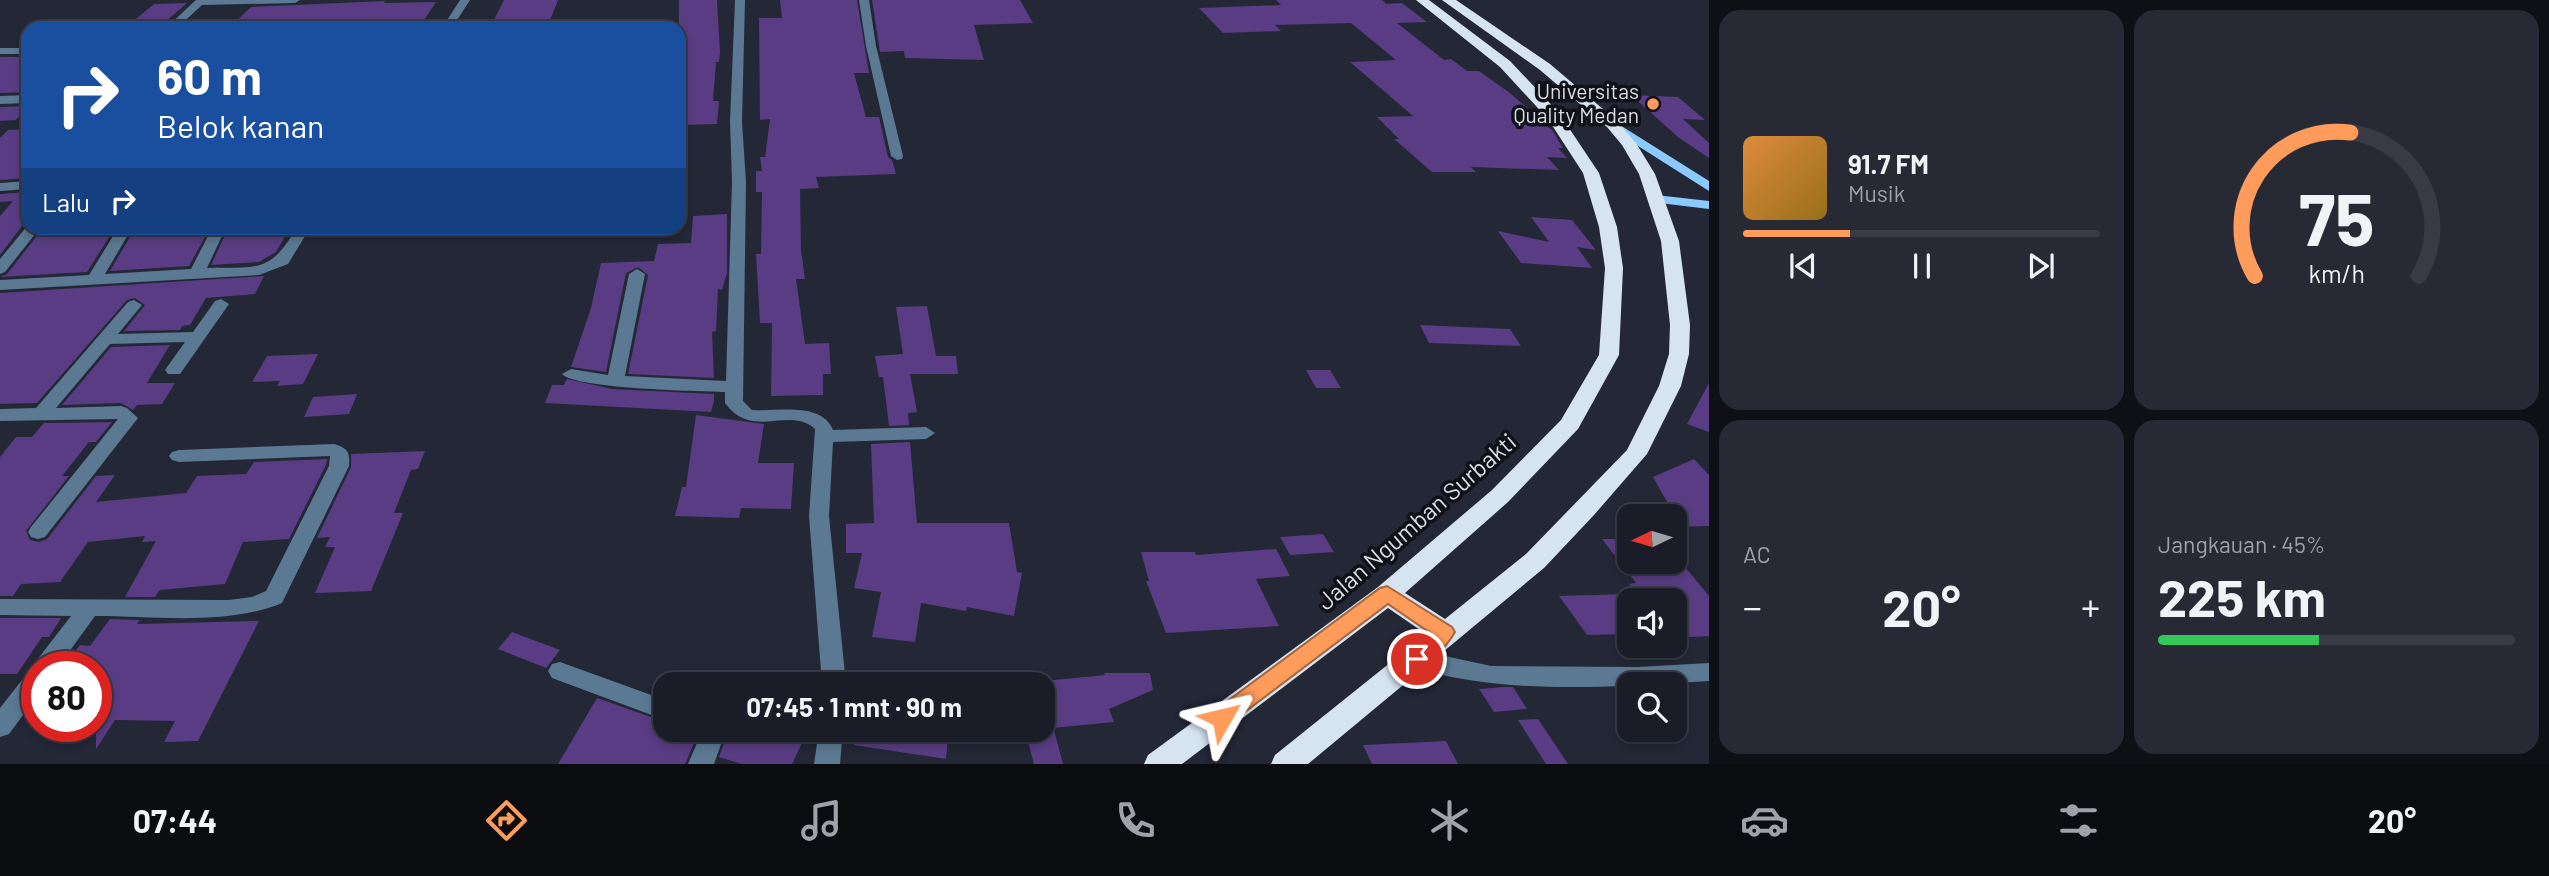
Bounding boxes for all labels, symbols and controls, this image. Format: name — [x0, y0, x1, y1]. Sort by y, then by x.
text: 60 m — [157, 46, 262, 105]
icon: right — [42, 49, 133, 140]
place label: Universitas Quality Medan — [1513, 78, 1639, 127]
marker: Universitas Quality Medan — [1645, 96, 1661, 112]
text: Belok kanan — [157, 106, 324, 144]
text: 91.7 FM — [1848, 148, 1929, 179]
text: 75 — [2299, 174, 2374, 262]
text: Musik — [1848, 179, 1905, 207]
icon: right — [104, 182, 142, 220]
text: Lalu — [42, 186, 90, 217]
icon: previous — [1784, 247, 1822, 285]
icon: pause — [1903, 247, 1941, 285]
icon: next — [2022, 247, 2060, 285]
text: km/h — [2308, 258, 2365, 288]
street label: Jalan Ngumban Surbakti — [1311, 426, 1522, 615]
north arrow — [1617, 504, 1687, 574]
map controls — [1617, 504, 1687, 742]
text: Jangkauan · 45% — [2158, 530, 2325, 558]
text: AC — [1743, 540, 1771, 568]
text: 225 km — [2158, 565, 2326, 627]
text: 20° — [1882, 575, 1961, 637]
text: − — [1743, 583, 1762, 629]
text: + — [2081, 583, 2100, 629]
button: sound — [1617, 588, 1687, 658]
pin — [1387, 629, 1447, 689]
icon: arrive — [1398, 640, 1436, 678]
speed limit sign: 80 — [21, 651, 112, 742]
button: search — [1617, 672, 1687, 742]
position arrow — [1185, 681, 1259, 755]
text: 07:45 · 1 mnt · 90 m — [746, 691, 962, 722]
icon: directions — [482, 796, 531, 845]
icon: music — [797, 796, 846, 845]
icon: phone — [1111, 796, 1160, 845]
icon: climate — [1425, 796, 1474, 845]
icon: car — [1740, 796, 1789, 845]
icon: filters — [2054, 796, 2103, 845]
text: 07:44 — [133, 801, 217, 839]
text: 20° — [2368, 801, 2416, 839]

